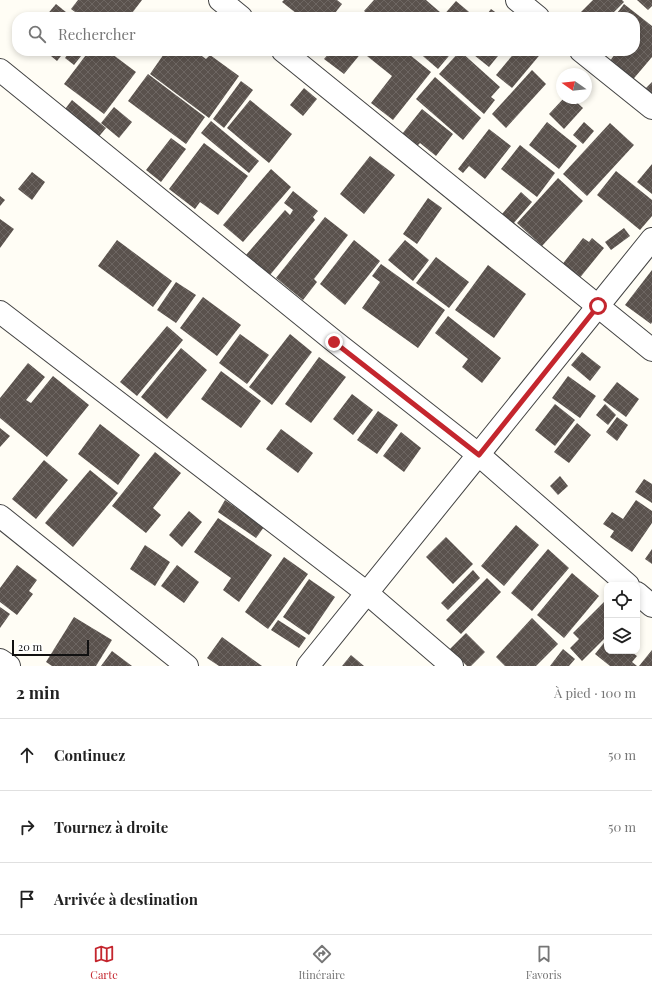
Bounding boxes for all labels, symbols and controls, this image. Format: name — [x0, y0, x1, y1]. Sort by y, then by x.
search box — [12, 12, 640, 56]
icon: search — [26, 23, 48, 45]
text: Rechercher — [58, 24, 136, 44]
north arrow — [556, 68, 592, 104]
route start — [589, 297, 607, 315]
route end — [325, 333, 343, 351]
map controls — [604, 582, 640, 654]
button: locate — [604, 582, 640, 618]
button: layers — [604, 618, 640, 654]
scale bar — [12, 638, 89, 657]
text: 20 m — [18, 639, 42, 654]
text: 2 min — [16, 681, 60, 703]
text: À pied · 100 m — [554, 684, 636, 701]
icon: ahead — [16, 744, 38, 766]
text: Continuez — [54, 745, 125, 765]
text: 50 m — [608, 746, 636, 763]
icon: right — [16, 816, 38, 838]
text: Tournez à droite — [54, 817, 168, 837]
text: 50 m — [608, 818, 636, 835]
icon: arrive — [16, 888, 38, 910]
text: Arrivée à destination — [54, 889, 198, 909]
tab: Carte — [90, 943, 118, 982]
tab: Itinéraire — [298, 943, 345, 982]
tab: Favoris — [526, 943, 562, 982]

